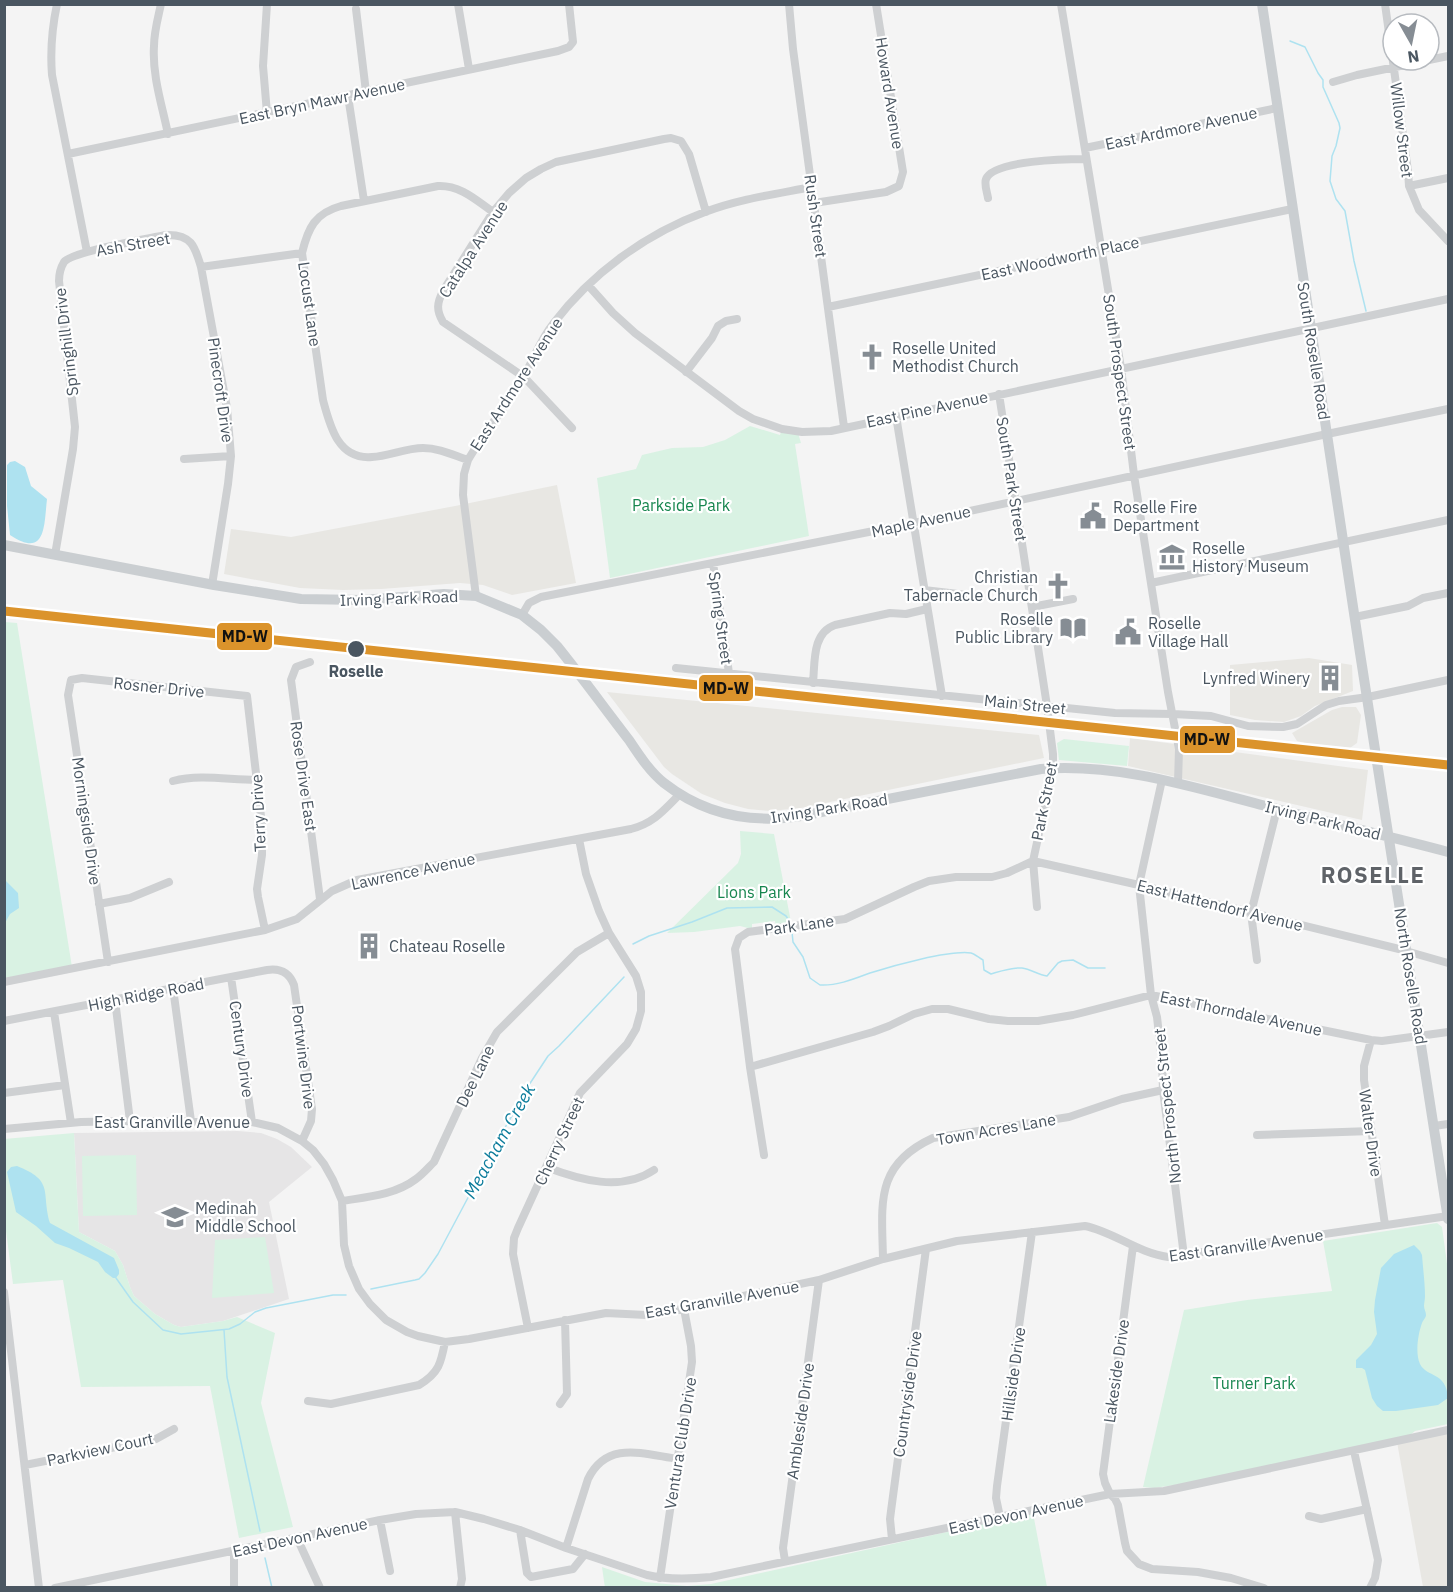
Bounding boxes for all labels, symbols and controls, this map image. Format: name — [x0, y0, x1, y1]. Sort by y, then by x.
north arrow — [1381, 12, 1441, 72]
street label: Howard Avenue — [871, 36, 909, 151]
text: N — [1406, 46, 1421, 68]
street label: East Bryn Mawr Avenue — [237, 74, 407, 128]
street label: Willow Street — [1386, 81, 1418, 179]
street label: East Ardmore Avenue — [1103, 102, 1259, 154]
street label: Rush Street — [800, 173, 832, 259]
street label: Catalpa Avenue — [434, 196, 512, 301]
street label: Ash Street — [94, 228, 172, 260]
street label: East Woodworth Place — [979, 231, 1141, 285]
street label: Locust Lane — [294, 260, 326, 348]
street label: South Roselle Road — [1293, 281, 1335, 421]
street label: Springhill Drive — [49, 287, 83, 397]
street label: South Prospect Street — [1099, 293, 1141, 451]
street label: East Ardmore Avenue — [465, 313, 567, 454]
street label: Pinecroft Drive — [204, 336, 238, 444]
place label: Roselle United Methodist Church — [892, 338, 1019, 376]
church icon: Roselle United Methodist Church — [857, 342, 887, 372]
street label: East Pine Avenue — [864, 386, 990, 432]
street label: South Park Street — [992, 415, 1032, 543]
park label: Parkside Park — [632, 495, 731, 515]
place label: Roselle Fire Department — [1113, 497, 1199, 535]
street label: Maple Avenue — [869, 501, 973, 541]
public building icon: Roselle Fire Department — [1078, 501, 1108, 531]
place label: Roselle History Museum — [1192, 538, 1309, 576]
museum icon: Roselle History Museum — [1157, 542, 1187, 572]
place label: Christian Tabernacle Church — [904, 567, 1038, 605]
street label: Spring Street — [705, 570, 737, 666]
church icon: Christian Tabernacle Church — [1043, 571, 1073, 601]
street label: Irving Park Road — [339, 586, 459, 610]
place label: Roselle Public Library — [955, 609, 1053, 647]
library icon: Roselle Public Library — [1058, 613, 1088, 643]
place label: Roselle Village Hall — [1148, 613, 1228, 651]
public building icon: Roselle Village Hall — [1113, 617, 1143, 647]
line badge: MD-W — [216, 622, 273, 651]
text: MD-W — [222, 626, 269, 646]
marker: Roselle — [346, 639, 366, 659]
place label: Roselle — [328, 661, 384, 681]
building icon: Lynfred Winery — [1315, 663, 1345, 693]
place label: Lynfred Winery — [1203, 668, 1310, 688]
street label: Rosner Drive — [112, 672, 206, 702]
line badge: MD-W — [698, 674, 754, 702]
text: MD-W — [703, 678, 750, 698]
street label: Main Street — [983, 690, 1067, 718]
street label: Rose Drive East — [286, 719, 322, 833]
line badge: MD-W — [1179, 725, 1236, 754]
text: MD-W — [1184, 729, 1231, 749]
street label: Morningside Drive — [68, 756, 106, 887]
street label: Park Street — [1027, 760, 1061, 842]
street label: Terry Drive — [246, 773, 270, 852]
street label: Irving Park Road — [769, 789, 889, 827]
street label: Irving Park Road — [1263, 796, 1383, 844]
street label: Lawrence Avenue — [349, 848, 477, 894]
district label: ROSELLE — [1321, 860, 1425, 889]
street label: East Hattendorf Avenue — [1135, 875, 1305, 935]
park label: Lions Park — [717, 882, 792, 902]
street label: North Roselle Road — [1390, 906, 1432, 1046]
street label: Park Lane — [763, 910, 836, 940]
building icon: Chateau Roselle — [354, 931, 384, 961]
place label: Chateau Roselle — [389, 936, 505, 956]
street label: High Ridge Road — [86, 973, 206, 1015]
street label: East Thorndale Avenue — [1158, 986, 1324, 1040]
street label: Century Drive — [225, 999, 259, 1099]
street label: Portwine Drive — [288, 1004, 320, 1111]
street label: North Prospect Street — [1149, 1027, 1185, 1185]
street label: Dee Lane — [451, 1042, 499, 1110]
water label: Meacham Creek — [458, 1079, 540, 1202]
street label: Walter Drive — [1355, 1088, 1387, 1178]
street label: Cherry Street — [530, 1094, 588, 1188]
street label: Town Acres Lane — [935, 1109, 1058, 1149]
street label: East Granville Avenue — [94, 1112, 250, 1132]
place label: Medinah Middle School — [195, 1198, 296, 1236]
school or university icon: Medinah Middle School — [160, 1202, 190, 1232]
street label: East Granville Avenue — [1167, 1224, 1325, 1266]
street label: East Granville Avenue — [644, 1276, 801, 1322]
street label: Lakeside Drive — [1099, 1318, 1133, 1424]
street label: Hillside Drive — [997, 1326, 1030, 1422]
street label: Countryside Drive — [888, 1329, 926, 1458]
street label: Ambleside Drive — [782, 1361, 818, 1481]
park label: Turner Park — [1212, 1373, 1296, 1393]
street label: Ventura Club Drive — [660, 1375, 700, 1511]
street label: Parkview Court — [45, 1428, 155, 1470]
street label: East Devon Avenue — [947, 1490, 1085, 1538]
street label: East Devon Avenue — [231, 1513, 369, 1561]

